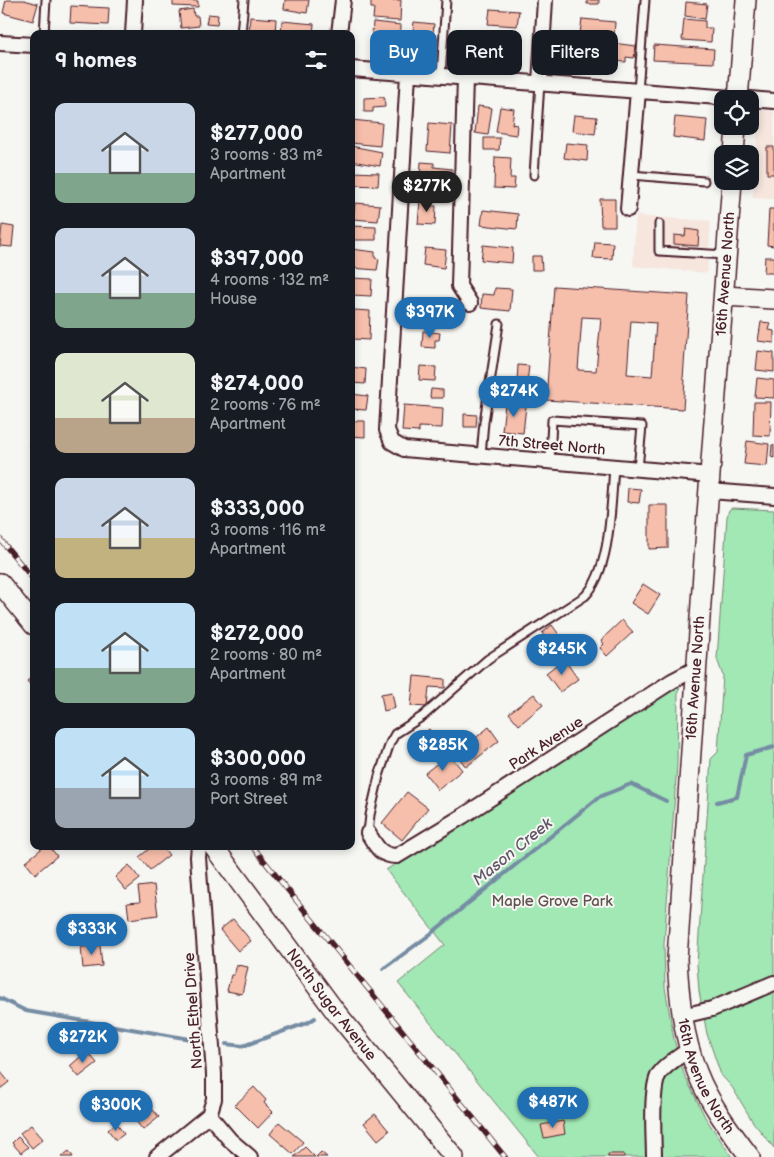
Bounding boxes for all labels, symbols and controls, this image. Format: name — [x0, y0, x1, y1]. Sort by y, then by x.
chip: Buy — [370, 30, 437, 75]
chip: Rent — [447, 30, 522, 75]
chip: Filters — [532, 30, 618, 75]
icon: filters — [302, 46, 330, 74]
text: 9 homes — [55, 48, 137, 73]
map controls — [714, 90, 759, 190]
button: locate — [714, 90, 759, 135]
text: $277,000 — [210, 121, 303, 146]
icon: home — [95, 123, 155, 183]
button: layers — [714, 145, 759, 190]
text: 3 rooms · 83 m² — [210, 146, 323, 165]
text: Apartment — [210, 165, 286, 184]
pin: $277K — [392, 170, 462, 213]
text: $277K — [403, 177, 451, 196]
street label: 16th Avenue North — [712, 211, 739, 337]
text: $397,000 — [210, 246, 304, 271]
icon: home — [95, 248, 155, 308]
text: 4 rooms · 132 m² — [210, 271, 329, 290]
text: House — [210, 290, 257, 309]
pin: $397K — [395, 296, 465, 339]
text: $397K — [406, 303, 454, 322]
text: $274,000 — [210, 371, 304, 396]
icon: home — [95, 373, 155, 433]
pin: $274K — [479, 376, 549, 418]
text: $274K — [490, 382, 538, 401]
text: 2 rooms · 76 m² — [210, 396, 321, 415]
text: Apartment — [210, 415, 286, 434]
street label: 7th Street North — [498, 431, 606, 460]
text: $333,000 — [210, 496, 305, 521]
icon: home — [95, 498, 155, 558]
text: 3 rooms · 116 m² — [210, 521, 326, 540]
text: Apartment — [210, 540, 286, 559]
street label: 16th Avenue North — [682, 615, 709, 741]
text: $272,000 — [210, 621, 304, 646]
icon: home — [95, 623, 155, 683]
pin: $245K — [527, 634, 597, 676]
text: $245K — [537, 640, 587, 659]
text: 2 rooms · 80 m² — [210, 646, 322, 665]
text: Apartment — [210, 665, 286, 684]
street label: Park Avenue — [506, 712, 587, 774]
pin: $285K — [408, 730, 478, 772]
text: $285K — [418, 736, 468, 755]
text: $300,000 — [210, 746, 306, 771]
icon: home — [95, 748, 155, 808]
text: 3 rooms · 89 m² — [210, 771, 322, 790]
text: Port Street — [210, 790, 287, 809]
water label: Mason Creek — [469, 814, 557, 890]
park label: Maple Grove Park — [491, 892, 613, 911]
pin: $333K — [57, 914, 127, 956]
text: $333K — [67, 920, 117, 939]
street label: North Sugar Avenue — [282, 945, 381, 1065]
street label: North Ethel Drive — [180, 952, 207, 1070]
street label: 16th Avenue North — [673, 1017, 739, 1138]
pin: $272K — [48, 1022, 118, 1064]
text: $272K — [58, 1028, 108, 1047]
pin: $487K — [518, 1086, 588, 1129]
pin: $300K — [81, 1090, 151, 1132]
text: $487K — [528, 1093, 578, 1112]
text: $300K — [91, 1096, 141, 1115]

